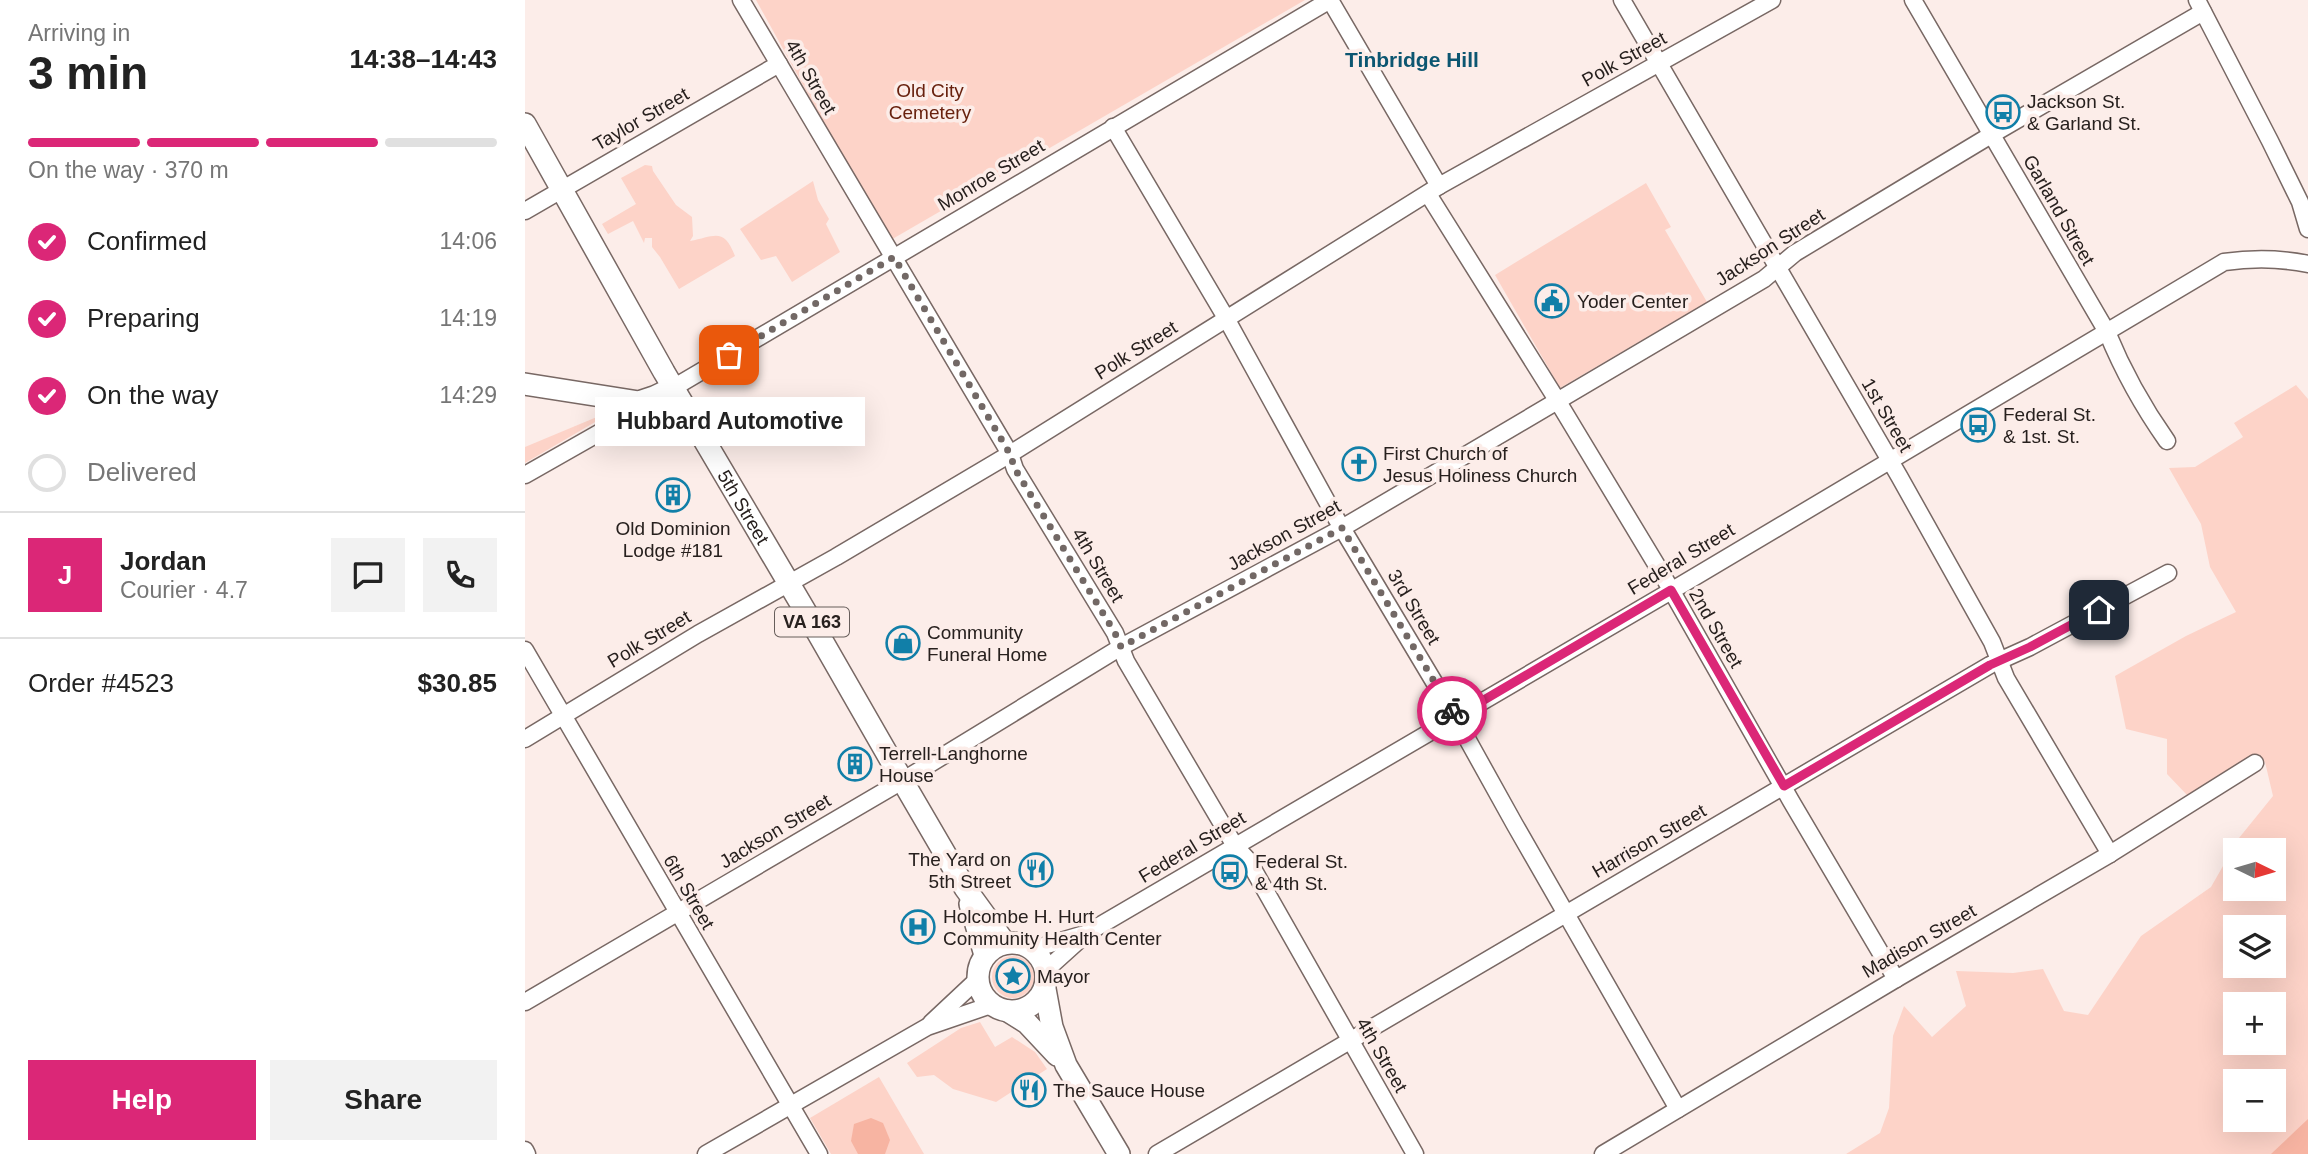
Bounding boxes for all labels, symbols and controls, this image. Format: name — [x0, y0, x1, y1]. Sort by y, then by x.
text: Arriving in — [28, 20, 130, 46]
street label: Polk Street — [1578, 27, 1670, 91]
street label: 4th Street — [781, 36, 841, 119]
text: 14:38–14:43 — [350, 44, 497, 74]
text: 3 min — [28, 47, 148, 99]
district label: Tinbridge Hill — [1345, 48, 1479, 71]
park label: Old City Cemetery — [889, 80, 972, 123]
street label: Taylor Street — [590, 83, 693, 155]
place label: Jackson St. & Garland St. — [2027, 91, 2141, 134]
bus stop icon: Jackson St. & Garland St. — [1984, 93, 2022, 131]
street label: Monroe Street — [934, 135, 1049, 215]
street label: Garland Street — [2019, 151, 2099, 269]
text: On the way · 370 m — [28, 157, 229, 183]
street label: Jackson Street — [1712, 204, 1829, 290]
icon: check — [28, 223, 66, 261]
text: Confirmed — [87, 226, 207, 256]
text: 14:06 — [439, 228, 497, 254]
public building icon: Yoder Center — [1533, 282, 1571, 320]
place label: Yoder Center — [1577, 291, 1689, 312]
icon: check — [28, 300, 66, 338]
text: Preparing — [87, 303, 200, 333]
text: 14:19 — [439, 305, 497, 331]
street label: Polk Street — [1091, 316, 1182, 384]
pin — [699, 325, 759, 385]
icon: bag — [710, 336, 748, 374]
street label: 1st Street — [1858, 375, 1917, 456]
icon: check — [28, 377, 66, 415]
text: On the way — [87, 380, 219, 410]
text: 14:29 — [439, 382, 497, 408]
callout: Hubbard Automotive — [594, 397, 864, 446]
place label: Federal St. & 1st. St. — [2003, 404, 2096, 447]
bus stop icon: Federal St. & 1st. St. — [1959, 406, 1997, 444]
text: Hubbard Automotive — [617, 408, 843, 434]
place label: First Church of Jesus Holiness Church — [1383, 443, 1577, 486]
church icon: First Church of Jesus Holiness Church — [1340, 445, 1378, 483]
text: Delivered — [87, 457, 197, 487]
street label: 5th Street — [714, 466, 774, 548]
building icon: Old Dominion Lodge #181 — [654, 476, 692, 514]
street label: Jackson Street — [1224, 495, 1345, 575]
place label: Old Dominion Lodge #181 — [615, 518, 731, 561]
street label: Federal Street — [1624, 519, 1739, 599]
street label: 4th Street — [1068, 524, 1129, 606]
button: chat — [331, 538, 405, 612]
button: phone — [423, 538, 497, 612]
text: Jordan — [120, 546, 207, 576]
text: J — [58, 560, 72, 590]
street label: 3rd Street — [1384, 566, 1445, 649]
text: Courier · 4.7 — [120, 577, 248, 603]
pin — [2069, 580, 2129, 640]
street label: 2nd Street — [1685, 585, 1747, 672]
icon: home — [2080, 591, 2118, 629]
street label: Polk Street — [604, 606, 695, 672]
road number: VA 163 — [775, 608, 849, 636]
place label: Community Funeral Home — [927, 622, 1047, 665]
shop icon: Community Funeral Home — [884, 624, 922, 662]
text: Order #4523 — [28, 668, 174, 698]
text: $30.85 — [417, 668, 497, 698]
courier — [1417, 676, 1487, 746]
icon: bike — [1433, 692, 1471, 730]
place label: Terrell-Langhorne House — [879, 743, 1028, 786]
building icon: Terrell-Langhorne House — [836, 745, 874, 783]
street label: Jackson Street — [716, 789, 835, 872]
street label: Harrison Street — [1588, 800, 1710, 882]
street label: Federal Street — [1135, 807, 1250, 887]
north arrow — [2223, 838, 2285, 901]
map controls — [2223, 838, 2286, 1132]
place label: The Yard on 5th Street — [908, 849, 1012, 892]
street label: 6th Street — [659, 851, 719, 934]
restaurant icon: The Yard on 5th Street — [1017, 851, 1055, 889]
place label: Federal St. & 4th St. — [1255, 851, 1348, 894]
bus stop icon: Federal St. & 4th St. — [1211, 853, 1249, 891]
street label: Madison Street — [1858, 900, 1980, 982]
place label: Holcombe H. Hurt Community Health Center — [943, 906, 1162, 949]
hospital icon: Holcombe H. Hurt Community Health Center — [899, 908, 937, 946]
button: layers — [2223, 915, 2286, 978]
place icon: Mayor — [994, 957, 1032, 995]
place label: Mayor — [1037, 966, 1090, 987]
button: + — [2223, 992, 2286, 1055]
street label: 4th Street — [1352, 1014, 1412, 1097]
button: Help — [28, 1060, 256, 1140]
button: Share — [270, 1060, 497, 1140]
button: − — [2223, 1069, 2286, 1132]
restaurant icon: The Sauce House — [1010, 1071, 1048, 1109]
place label: The Sauce House — [1053, 1080, 1205, 1101]

